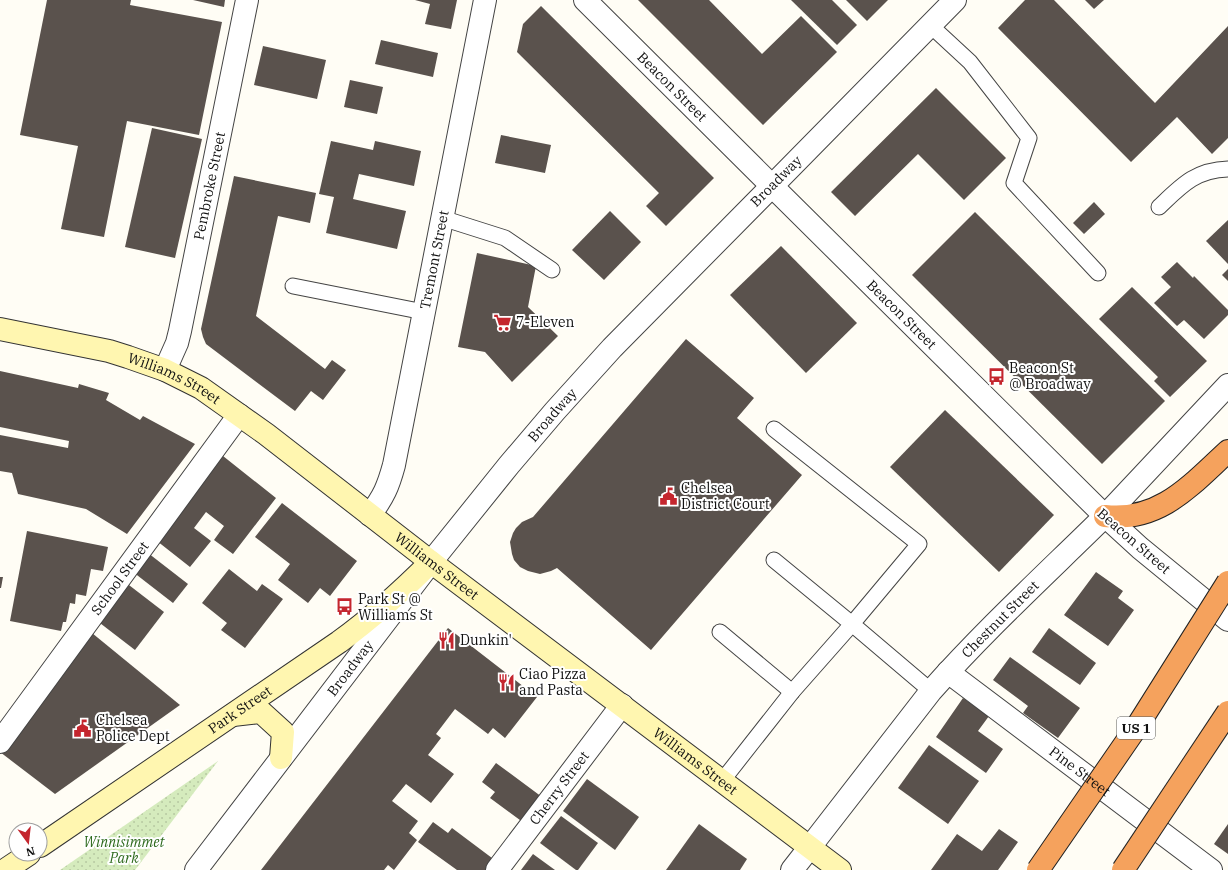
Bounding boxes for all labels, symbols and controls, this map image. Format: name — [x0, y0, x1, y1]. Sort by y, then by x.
street label: Beacon Street — [634, 48, 711, 125]
street label: Pembroke Street — [190, 130, 229, 242]
street label: Broadway — [746, 151, 806, 211]
street label: Tremont Street — [416, 209, 453, 311]
street label: Beacon Street — [863, 276, 940, 353]
supermarket icon: 7-Eleven — [493, 312, 513, 332]
place label: 7-Eleven — [516, 313, 574, 331]
street label: Williams Street — [125, 349, 224, 408]
place label: Beacon St @ Broadway — [1009, 359, 1091, 393]
bus stop icon: Beacon St @ Broadway — [986, 366, 1006, 386]
street label: Broadway — [524, 384, 581, 445]
place label: Chelsea District Court — [681, 479, 770, 513]
public building icon: Chelsea District Court — [658, 486, 678, 506]
street label: Beacon Street — [1094, 504, 1174, 578]
street label: Williams Street — [391, 528, 482, 604]
street label: School Street — [87, 538, 153, 619]
street label: Chestnut Street — [958, 576, 1043, 661]
place label: Park St @ Williams St — [358, 590, 433, 624]
bus stop icon: Park St @ Williams St — [335, 597, 355, 617]
restaurant icon: Dunkin' — [437, 630, 457, 650]
place label: Dunkin' — [460, 631, 512, 649]
street label: Broadway — [323, 636, 377, 700]
place label: Ciao Pizza and Pasta — [519, 665, 587, 699]
restaurant icon: Ciao Pizza and Pasta — [496, 672, 516, 692]
street label: Park Street — [205, 682, 275, 738]
place label: Chelsea Police Dept — [96, 711, 170, 745]
road number: US 1 — [1117, 717, 1155, 739]
public building icon: Chelsea Police Dept — [73, 718, 93, 738]
street label: Williams Street — [650, 724, 741, 799]
street label: Pine Street — [1046, 742, 1114, 800]
street label: Cherry Street — [525, 747, 593, 829]
north arrow — [8, 822, 48, 862]
park label: Winnisimmet Park — [84, 833, 165, 867]
text: N — [24, 844, 37, 860]

